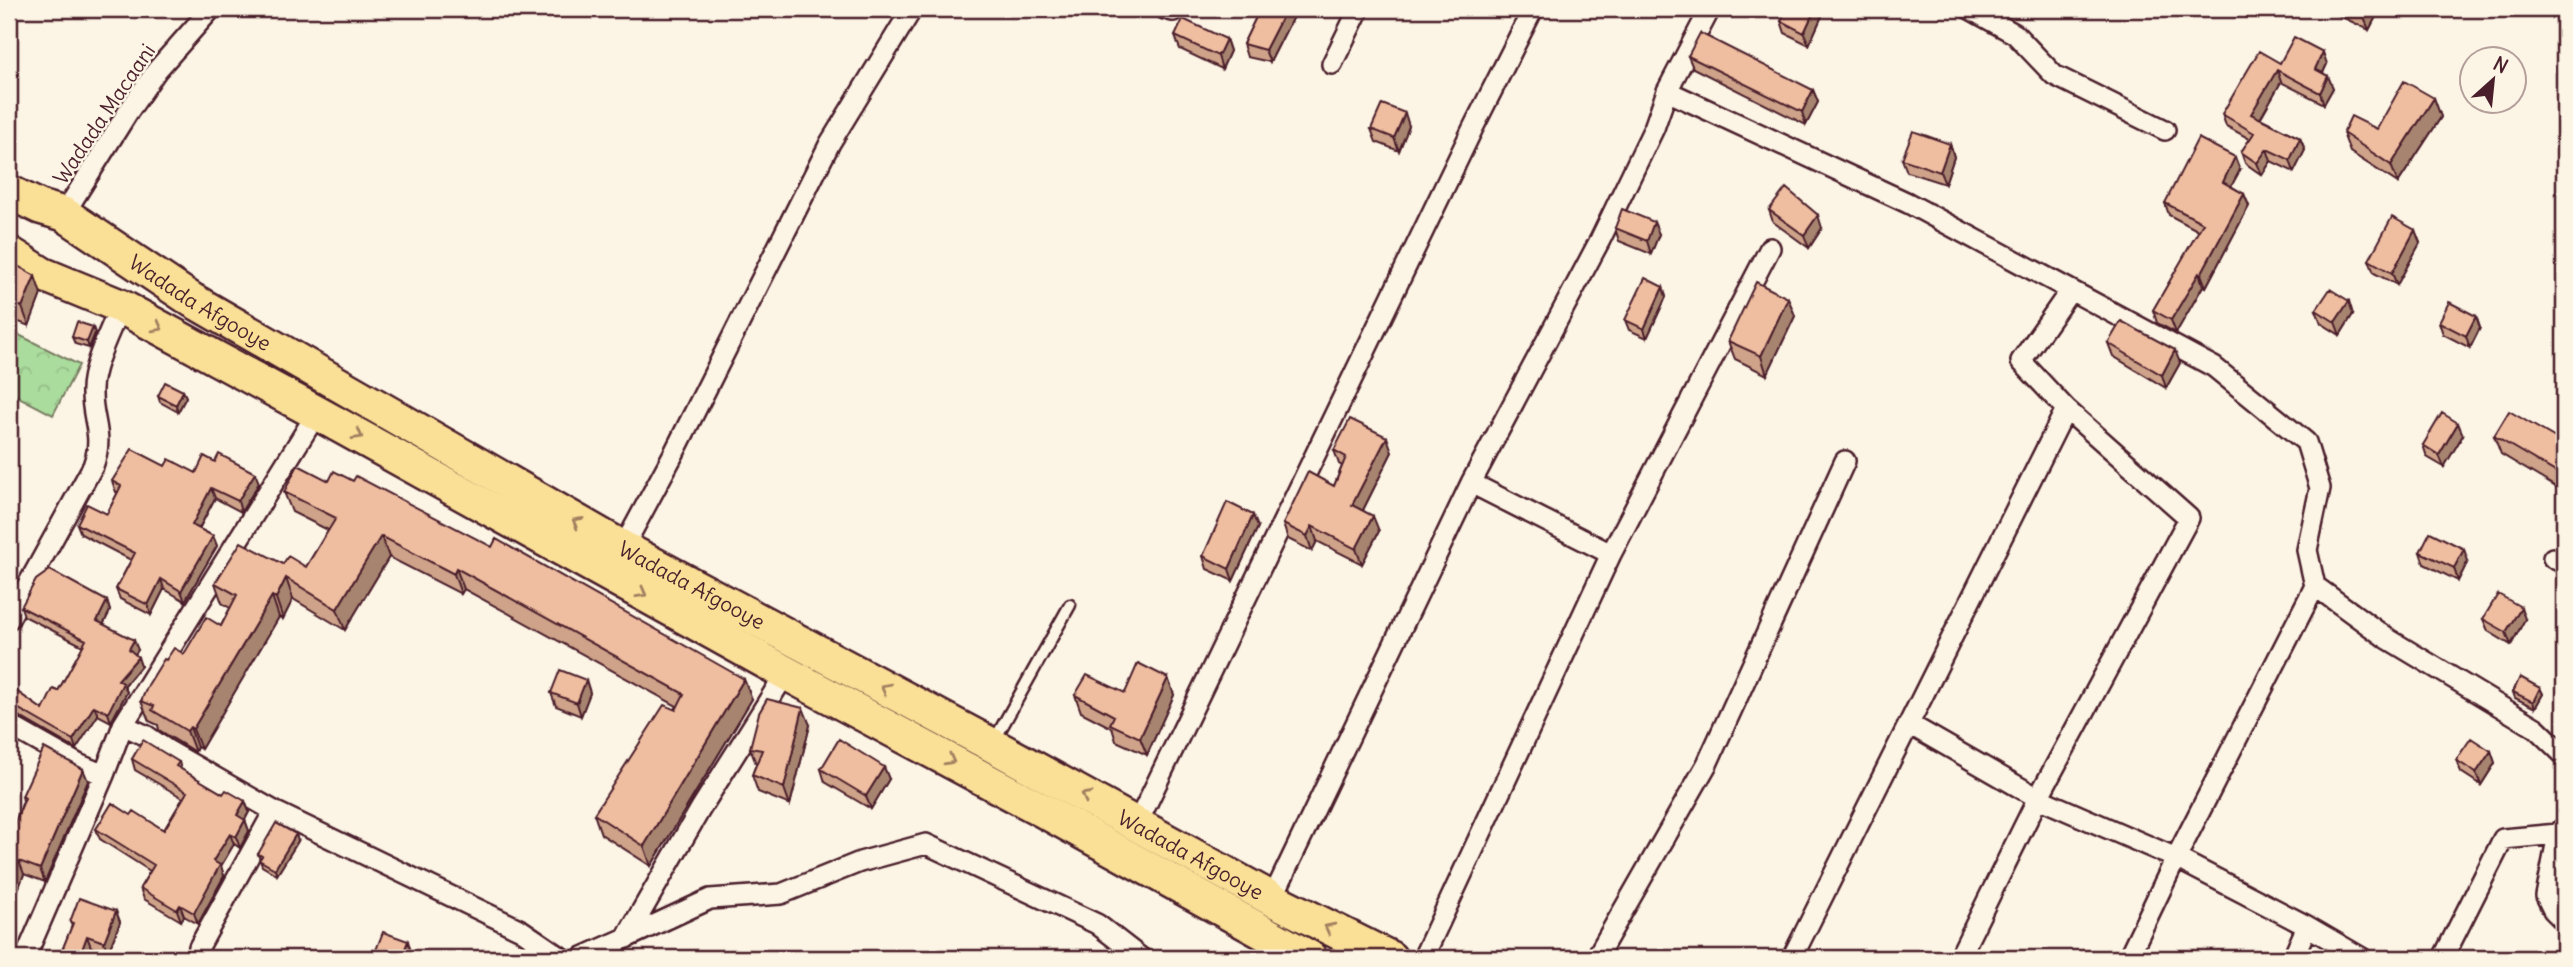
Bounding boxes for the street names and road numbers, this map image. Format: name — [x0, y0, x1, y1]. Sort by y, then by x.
street label: Wadada Macaani — [47, 38, 161, 190]
street label: Wadada Afgooye — [124, 248, 276, 356]
street label: Wadada Afgooye — [614, 535, 770, 635]
street label: Wadada Afgooye — [1113, 803, 1268, 905]

